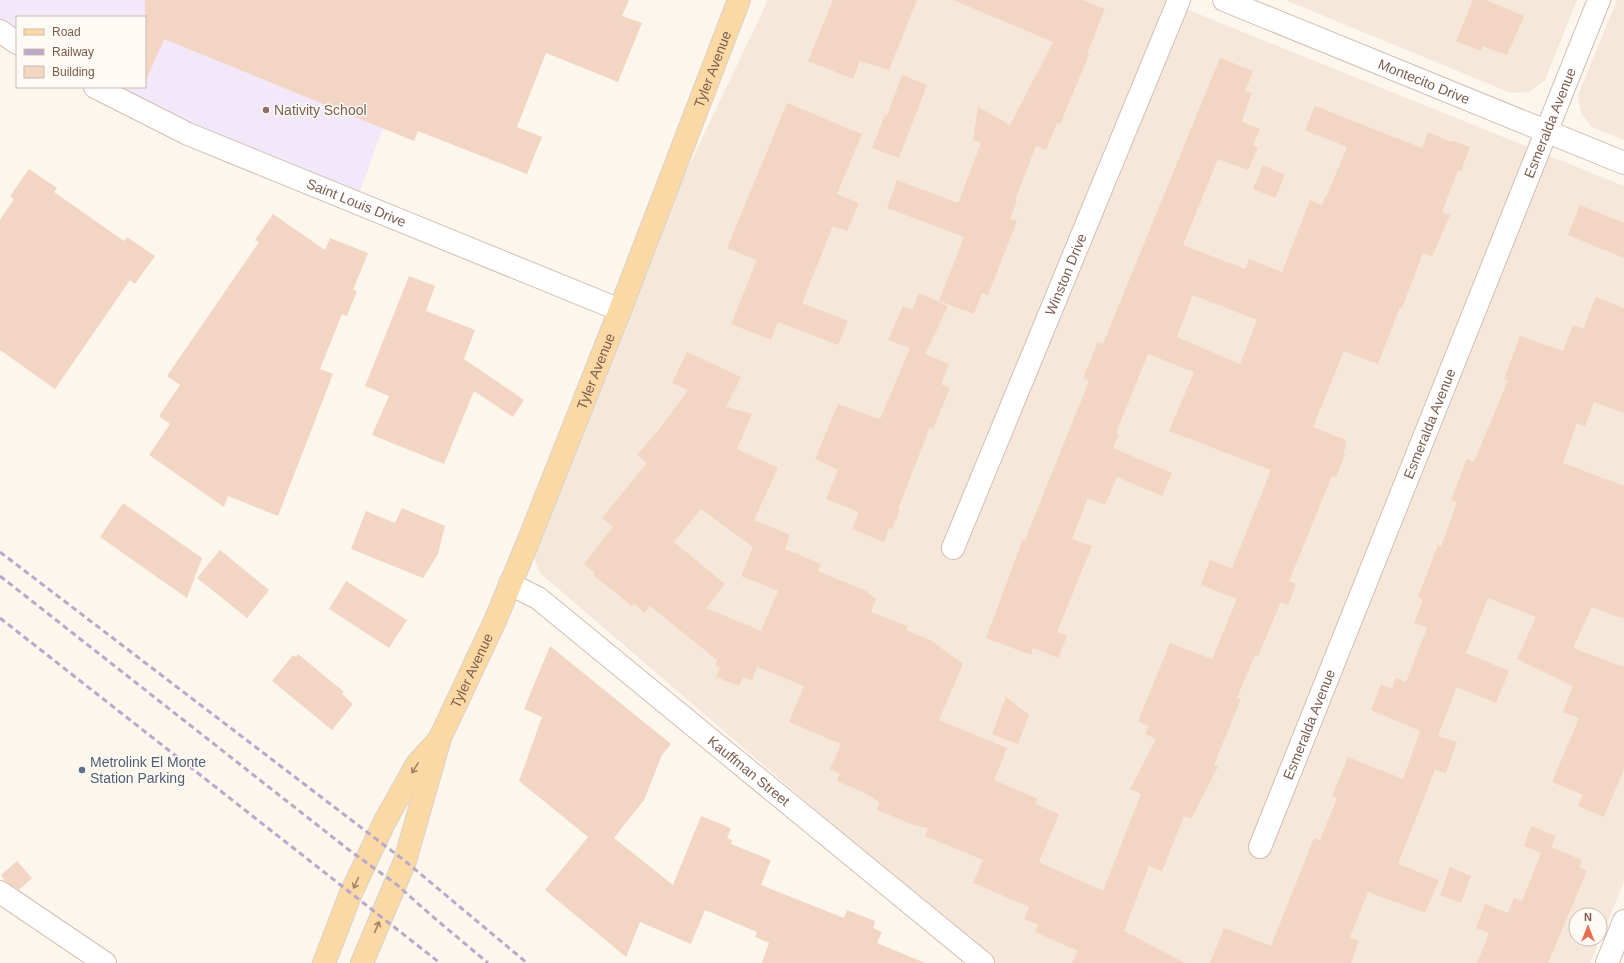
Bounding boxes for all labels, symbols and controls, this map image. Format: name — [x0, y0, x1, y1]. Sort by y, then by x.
legend — [16, 16, 146, 88]
text: Road — [52, 25, 81, 39]
street label: Tyler Avenue — [690, 28, 734, 110]
text: Railway — [52, 45, 94, 59]
street label: Montecito Drive — [1376, 56, 1472, 107]
text: Building — [52, 65, 95, 79]
street label: Esmeralda Avenue — [1521, 65, 1579, 180]
place label: Nativity School — [274, 102, 367, 118]
marker: Nativity School — [261, 105, 271, 115]
street label: Saint Louis Drive — [304, 175, 409, 230]
street label: Winston Drive — [1042, 231, 1090, 318]
street label: Tyler Avenue — [573, 331, 618, 412]
street label: Esmeralda Avenue — [1400, 366, 1459, 481]
street label: Tyler Avenue — [447, 631, 496, 711]
street label: Esmeralda Avenue — [1280, 667, 1338, 782]
street label: Kauffman Street — [705, 733, 793, 809]
place label: Metrolink El Monte Station Parking — [90, 754, 206, 786]
one-way arrow — [411, 762, 419, 773]
marker: Metrolink El Monte Station Parking — [77, 765, 87, 775]
one-way arrow — [352, 877, 359, 889]
north arrow — [1568, 907, 1608, 947]
text: N — [1584, 911, 1592, 923]
one-way arrow — [374, 921, 381, 933]

